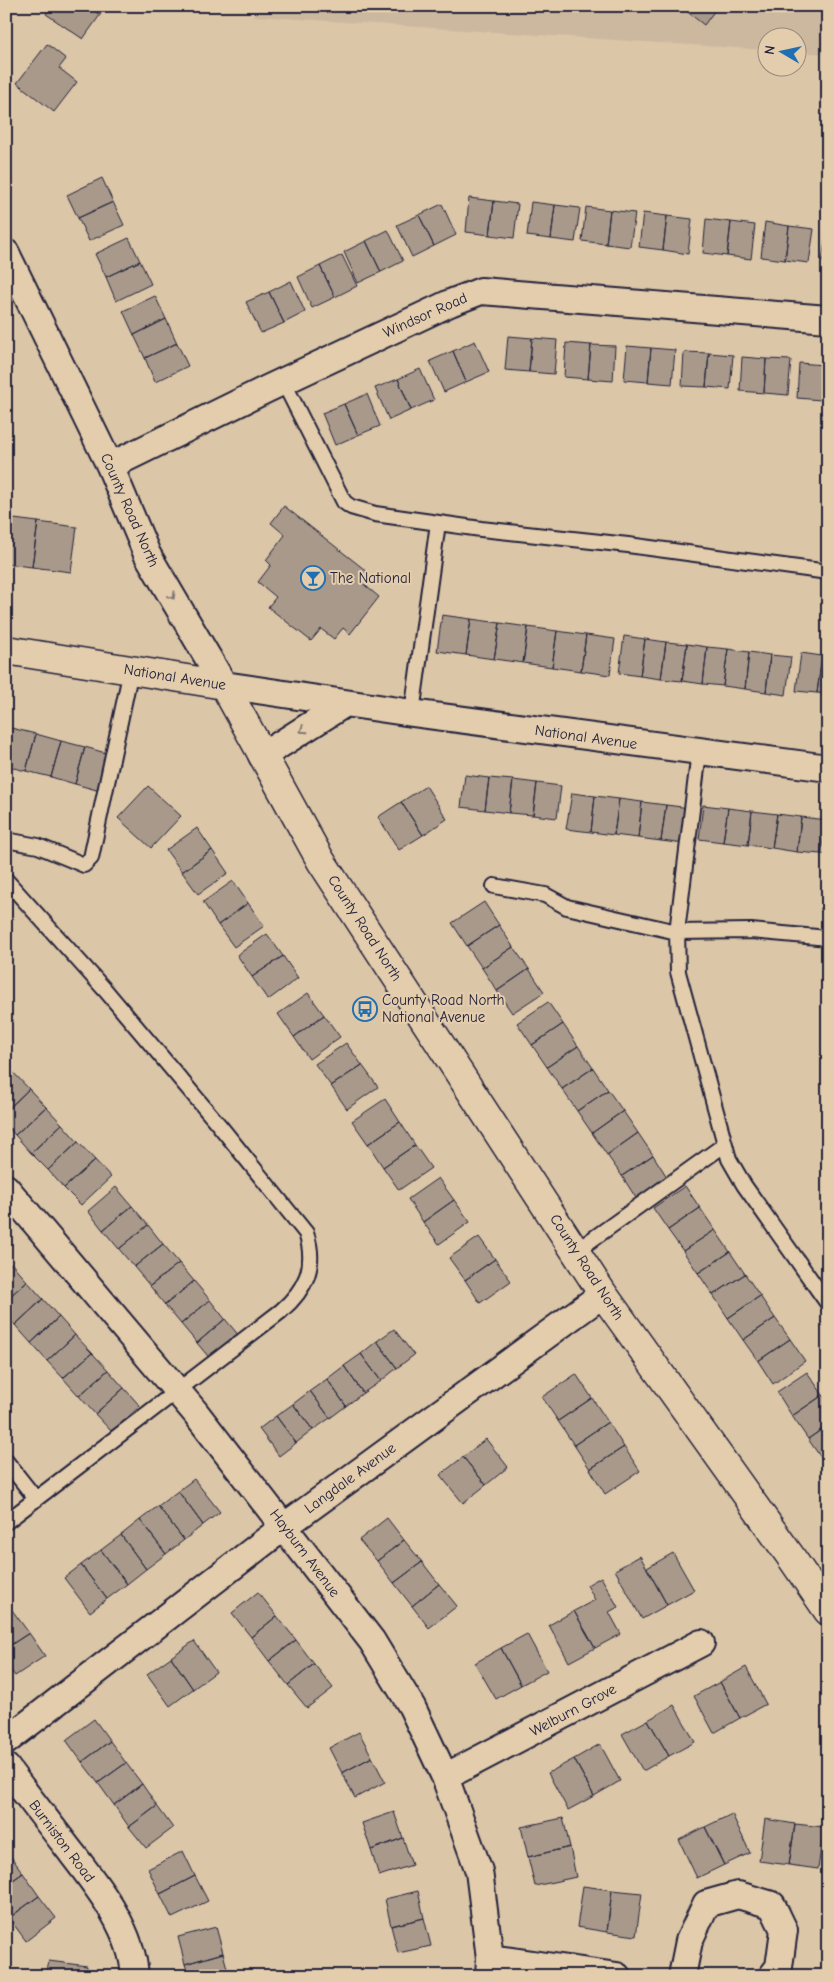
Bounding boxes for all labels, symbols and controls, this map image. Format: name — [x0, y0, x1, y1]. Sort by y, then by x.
north arrow — [756, 28, 806, 78]
text: N — [761, 44, 779, 56]
street label: Windsor Road — [380, 288, 470, 342]
street label: County Road North — [97, 450, 163, 570]
bar icon: The National — [300, 565, 326, 591]
place label: The National — [330, 569, 411, 587]
one-way arrow — [165, 591, 175, 600]
street label: National Avenue — [123, 660, 228, 694]
street label: National Avenue — [534, 721, 639, 753]
one-way arrow — [299, 723, 308, 733]
street label: County Road North — [324, 872, 406, 984]
place label: County Road North National Avenue — [382, 991, 505, 1026]
bus stop icon: County Road North National Avenue — [352, 996, 378, 1022]
street label: County Road North — [546, 1211, 628, 1323]
street label: Langdale Avenue — [301, 1439, 400, 1517]
street label: Hayburn Avenue — [266, 1505, 344, 1601]
street label: Welburn Grove — [527, 1679, 620, 1740]
street label: Burniston Road — [25, 1796, 99, 1886]

